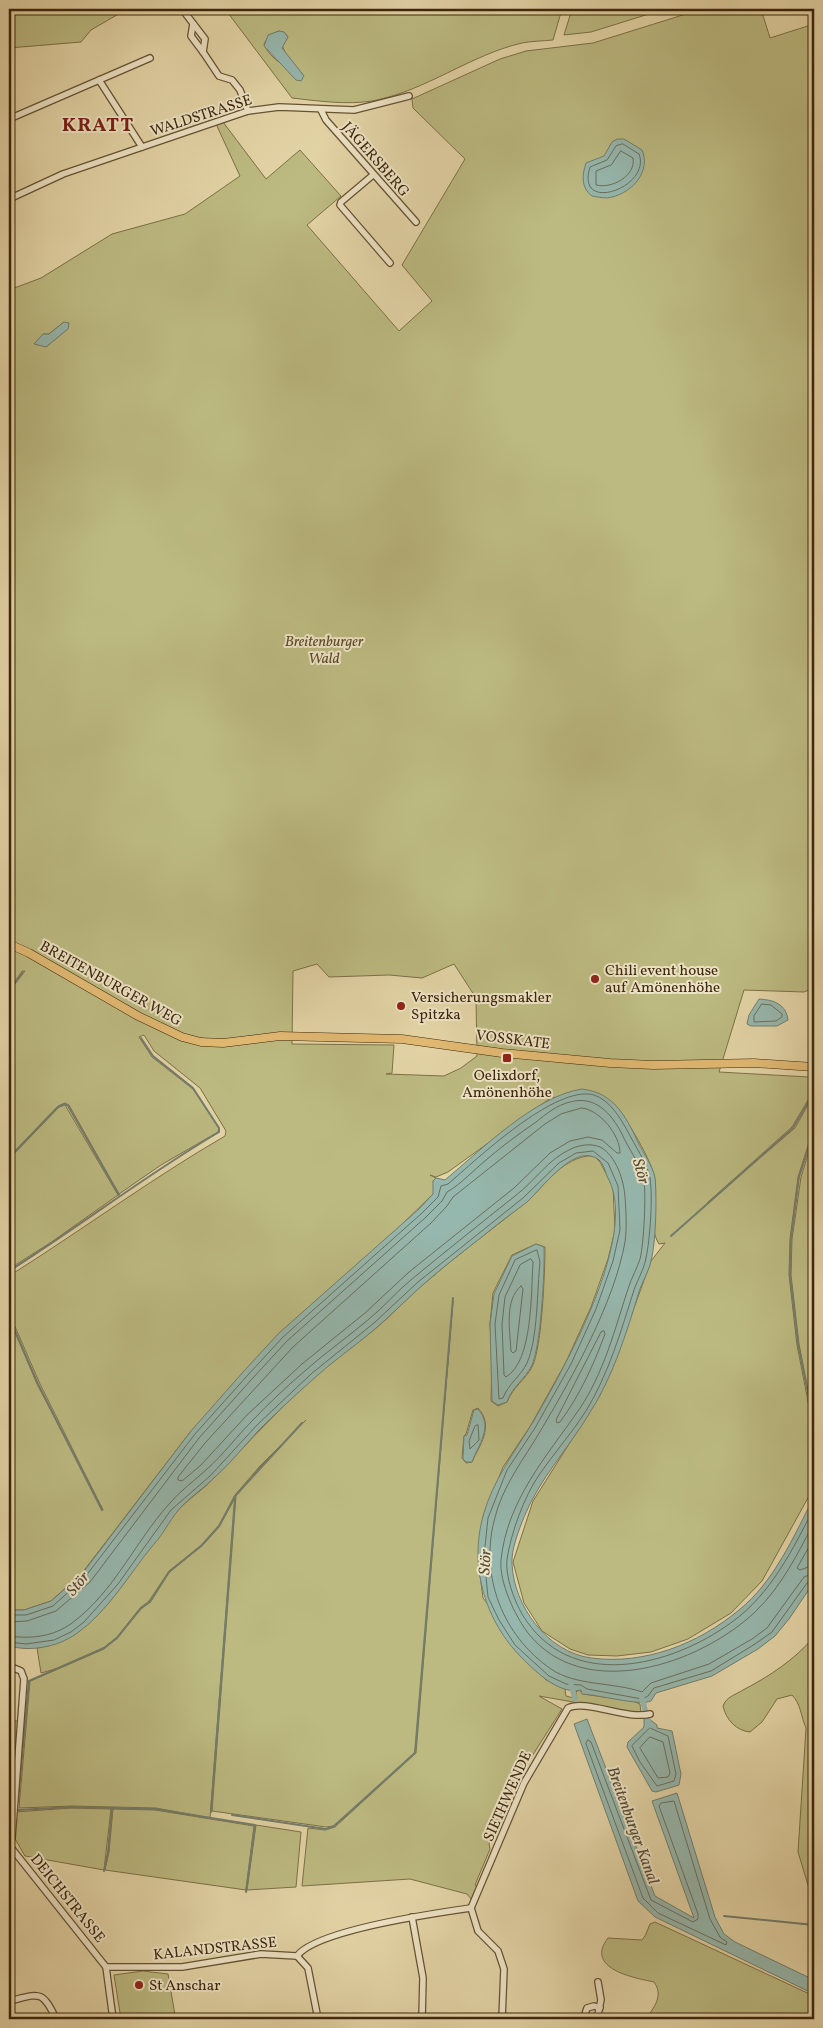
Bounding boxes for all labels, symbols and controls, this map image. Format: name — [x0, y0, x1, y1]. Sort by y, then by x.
street label: WALDSTRASSE — [148, 90, 255, 143]
district label: KRATT — [62, 112, 134, 140]
street label: JÄGERSBERG — [336, 118, 413, 202]
park label: Breitenburger Wald — [285, 632, 364, 670]
street label: BREITENBURGER WEG — [35, 936, 185, 1032]
place label: Chili event house auf Amönenhöhe — [605, 961, 720, 999]
marker: Chili event house auf Amönenhöhe — [589, 973, 601, 985]
place label: Versicherungsmakler Spitzka — [411, 988, 551, 1026]
marker: Versicherungsmakler Spitzka — [395, 1000, 407, 1012]
street label: VOSSKATE — [474, 1026, 551, 1055]
marker: Oelixdorf, Amönenhöhe — [501, 1052, 513, 1064]
place label: Oelixdorf, Amönenhöhe — [462, 1066, 552, 1104]
water label: Stör — [626, 1156, 654, 1188]
water label: Stör — [474, 1548, 498, 1576]
water label: Stör — [62, 1567, 96, 1601]
street label: SIETHWENDE — [479, 1748, 538, 1845]
water label: Breitenburger Kanal — [601, 1764, 664, 1888]
street label: DEICHSTRASSE — [24, 1850, 109, 1948]
street label: KALANDSTRASSE — [152, 1933, 278, 1966]
place label: St Anschar — [149, 1976, 221, 1997]
marker: St Anschar — [133, 1979, 145, 1991]

